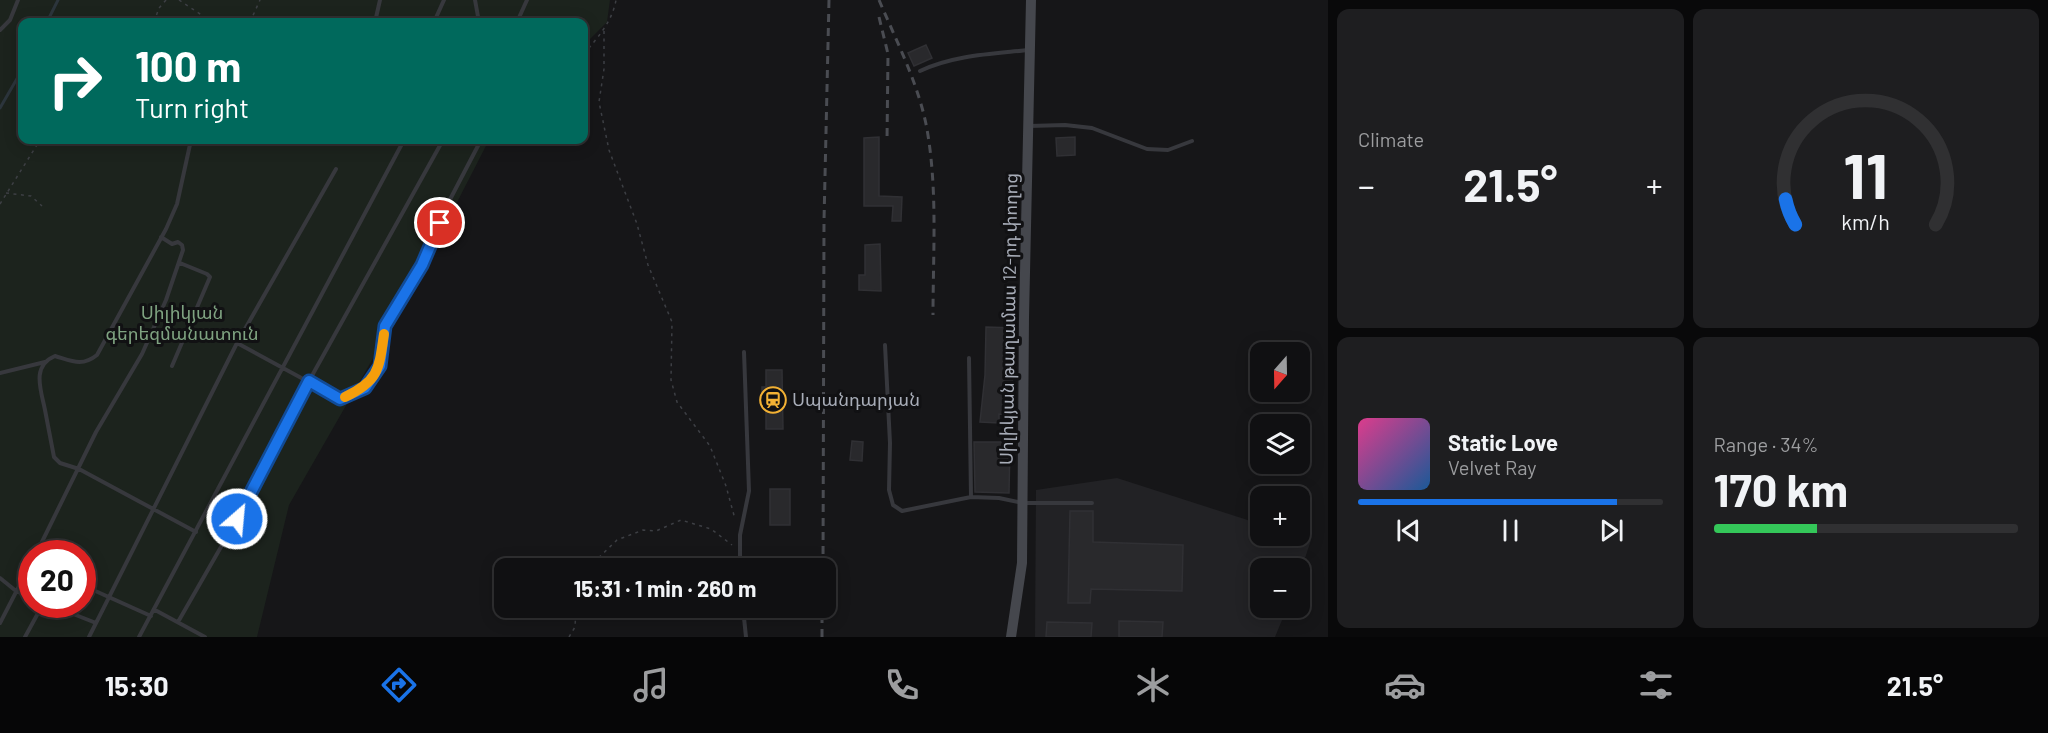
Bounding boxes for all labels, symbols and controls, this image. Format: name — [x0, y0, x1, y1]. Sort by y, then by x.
text: 100 m — [135, 40, 241, 90]
icon: right — [36, 42, 114, 120]
text: Turn right — [135, 91, 249, 123]
text: Climate — [1358, 127, 1424, 151]
text: 11 — [1843, 137, 1888, 211]
text: 21.5° — [1463, 157, 1557, 211]
text: − — [1358, 165, 1375, 205]
text: + — [1646, 165, 1663, 205]
street label: Սիլիկյան թաղամաս 12-րդ փողոց — [994, 173, 1022, 465]
pin — [414, 197, 465, 248]
icon: arrive — [423, 206, 456, 239]
text: km/h — [1841, 210, 1890, 235]
park label: Սիլիկյան գերեզմանատուն — [105, 301, 259, 344]
north arrow — [1250, 342, 1310, 402]
map controls — [1250, 342, 1310, 618]
station icon: Սպանդարյան — [758, 385, 788, 415]
place label: Սպանդարյան — [792, 388, 920, 410]
button: layers — [1250, 414, 1310, 474]
text: Static Love — [1448, 429, 1558, 455]
text: Range · 34% — [1714, 432, 1819, 456]
text: Velvet Ray — [1448, 455, 1537, 479]
text: 170 km — [1714, 462, 1848, 516]
button: + — [1250, 486, 1310, 546]
position arrow — [205, 487, 269, 551]
icon: previous — [1392, 514, 1425, 547]
icon: pause — [1494, 514, 1527, 547]
icon: next — [1595, 514, 1628, 547]
speed limit sign: 20 — [18, 540, 96, 618]
button: − — [1250, 558, 1310, 618]
text: 15:31 · 1 min · 260 m — [574, 575, 756, 601]
icon: directions — [378, 664, 420, 706]
icon: music — [630, 664, 672, 706]
icon: phone — [881, 664, 923, 706]
icon: climate — [1132, 664, 1174, 706]
icon: car — [1384, 664, 1426, 706]
icon: filters — [1635, 664, 1677, 706]
text: 15:30 — [105, 669, 169, 701]
text: 21.5° — [1887, 669, 1943, 701]

